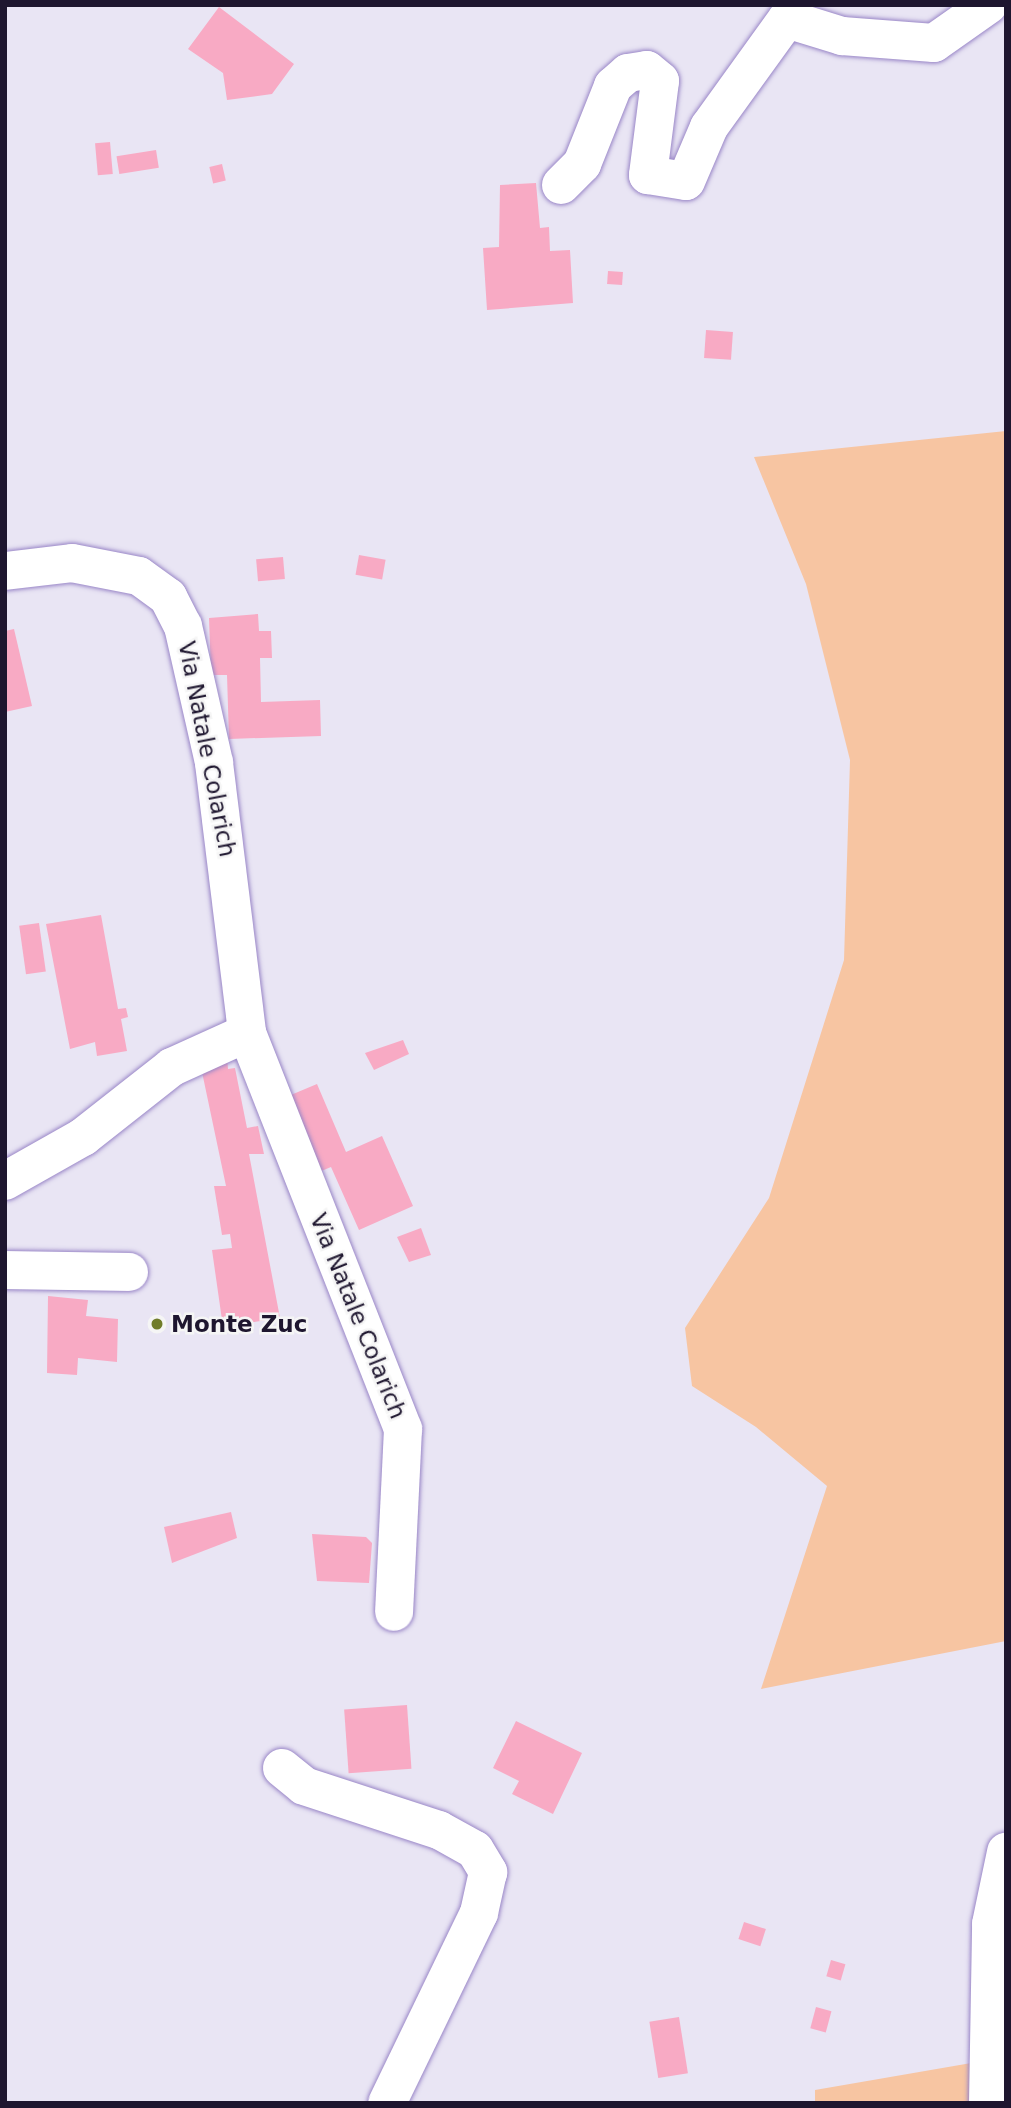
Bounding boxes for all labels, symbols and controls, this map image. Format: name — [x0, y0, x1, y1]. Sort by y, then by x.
street label: Via Natale Colarich — [173, 639, 241, 859]
street label: Via Natale Colarich — [304, 1209, 412, 1423]
place label: Monte Zuc — [171, 1310, 307, 1338]
marker: Monte Zuc — [149, 1316, 165, 1332]

